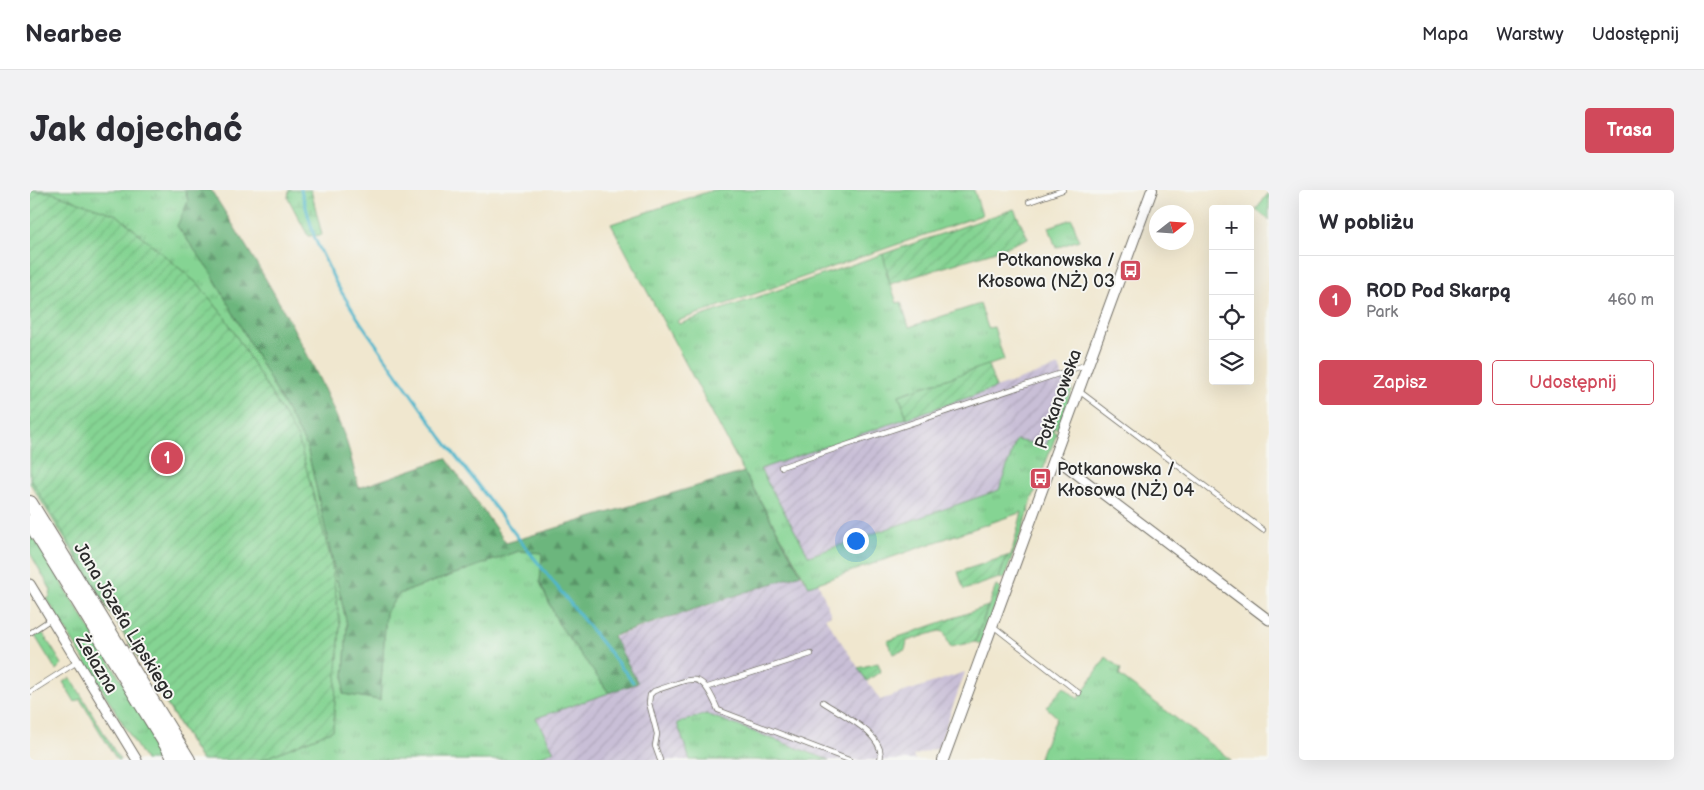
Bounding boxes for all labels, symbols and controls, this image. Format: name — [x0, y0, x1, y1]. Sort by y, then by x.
text: Nearbee — [25, 20, 122, 49]
text: Mapa — [1422, 24, 1468, 45]
text: Warstwy — [1496, 24, 1564, 45]
text: Udostępnij — [1592, 24, 1679, 45]
button: Trasa — [1585, 108, 1674, 153]
text: Jak dojechać — [30, 109, 243, 152]
north arrow — [1149, 205, 1194, 250]
map controls — [1209, 205, 1254, 385]
button: + — [1209, 205, 1254, 250]
text: W pobliżu — [1319, 210, 1414, 235]
place label: Potkanowska / Kłosowa (NŻ) 03 — [977, 250, 1115, 292]
button: − — [1209, 250, 1254, 295]
bus stop icon: Potkanowska / Kłosowa (NŻ) 03 — [1119, 258, 1143, 282]
text: ROD Pod Skarpą — [1366, 280, 1511, 303]
text: 1 — [1332, 291, 1338, 310]
text: 460 m — [1608, 291, 1654, 310]
button: locate — [1209, 295, 1254, 340]
text: Park — [1366, 303, 1398, 322]
button: layers — [1209, 340, 1254, 385]
street label: Potkanowska — [1031, 346, 1086, 452]
button: Zapisz — [1319, 360, 1482, 405]
button: Udostępnij — [1492, 360, 1654, 405]
pin: 1 — [151, 439, 183, 477]
place label: Potkanowska / Kłosowa (NŻ) 04 — [1057, 459, 1195, 501]
bus stop icon: Potkanowska / Kłosowa (NŻ) 04 — [1029, 467, 1053, 491]
your location — [843, 528, 869, 554]
street label: Jana Józefa Lipskiego — [69, 539, 180, 704]
street label: Żelazna — [70, 630, 123, 697]

